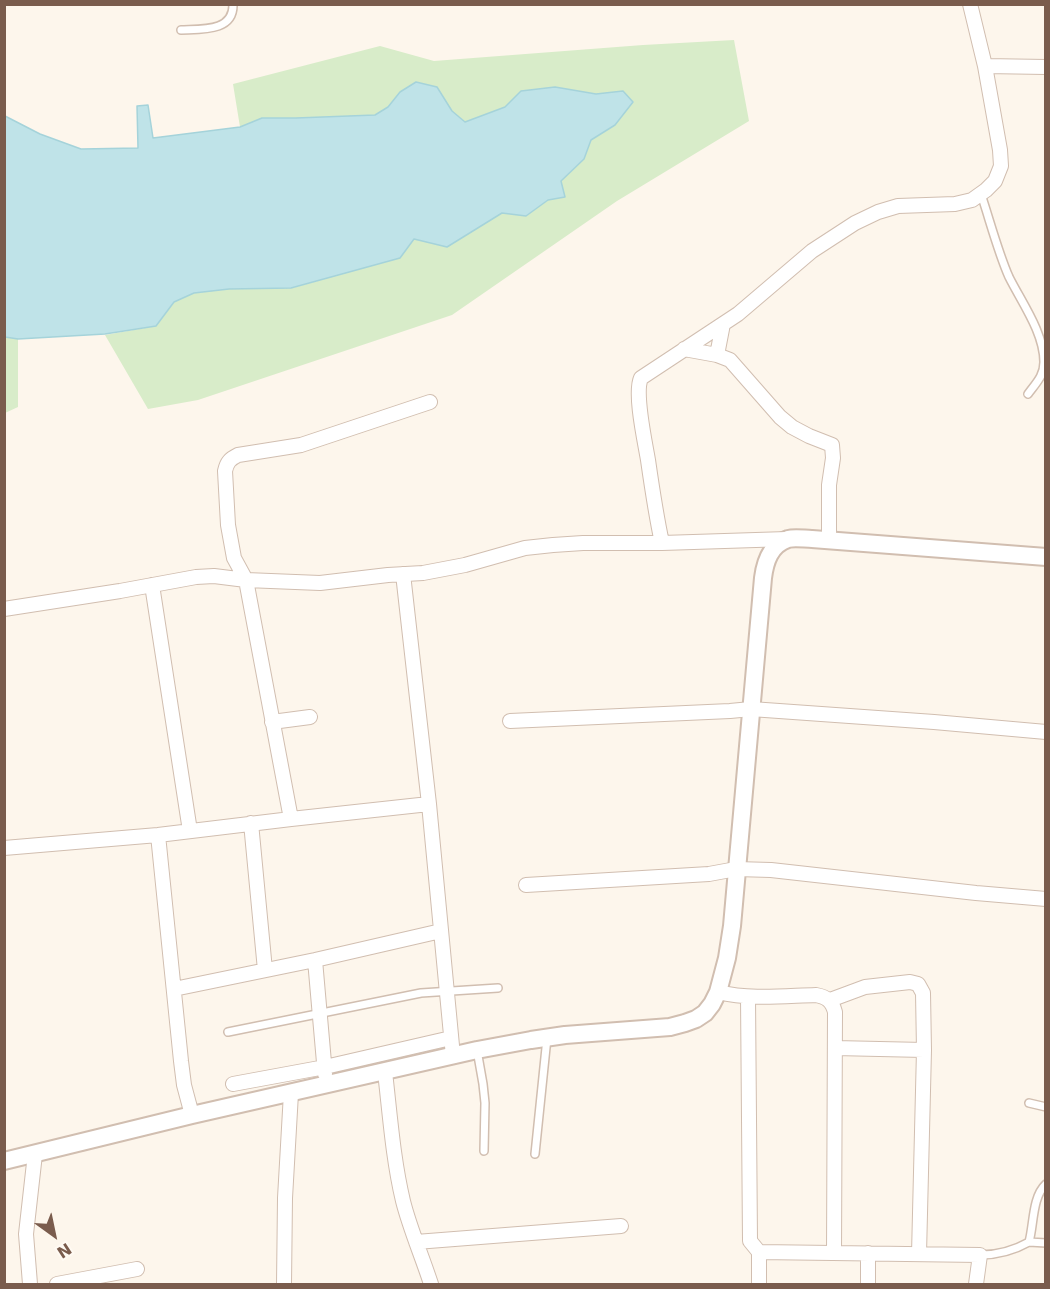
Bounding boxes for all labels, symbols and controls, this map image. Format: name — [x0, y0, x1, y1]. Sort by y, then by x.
north arrow — [24, 1205, 84, 1265]
text: N — [53, 1239, 75, 1262]

